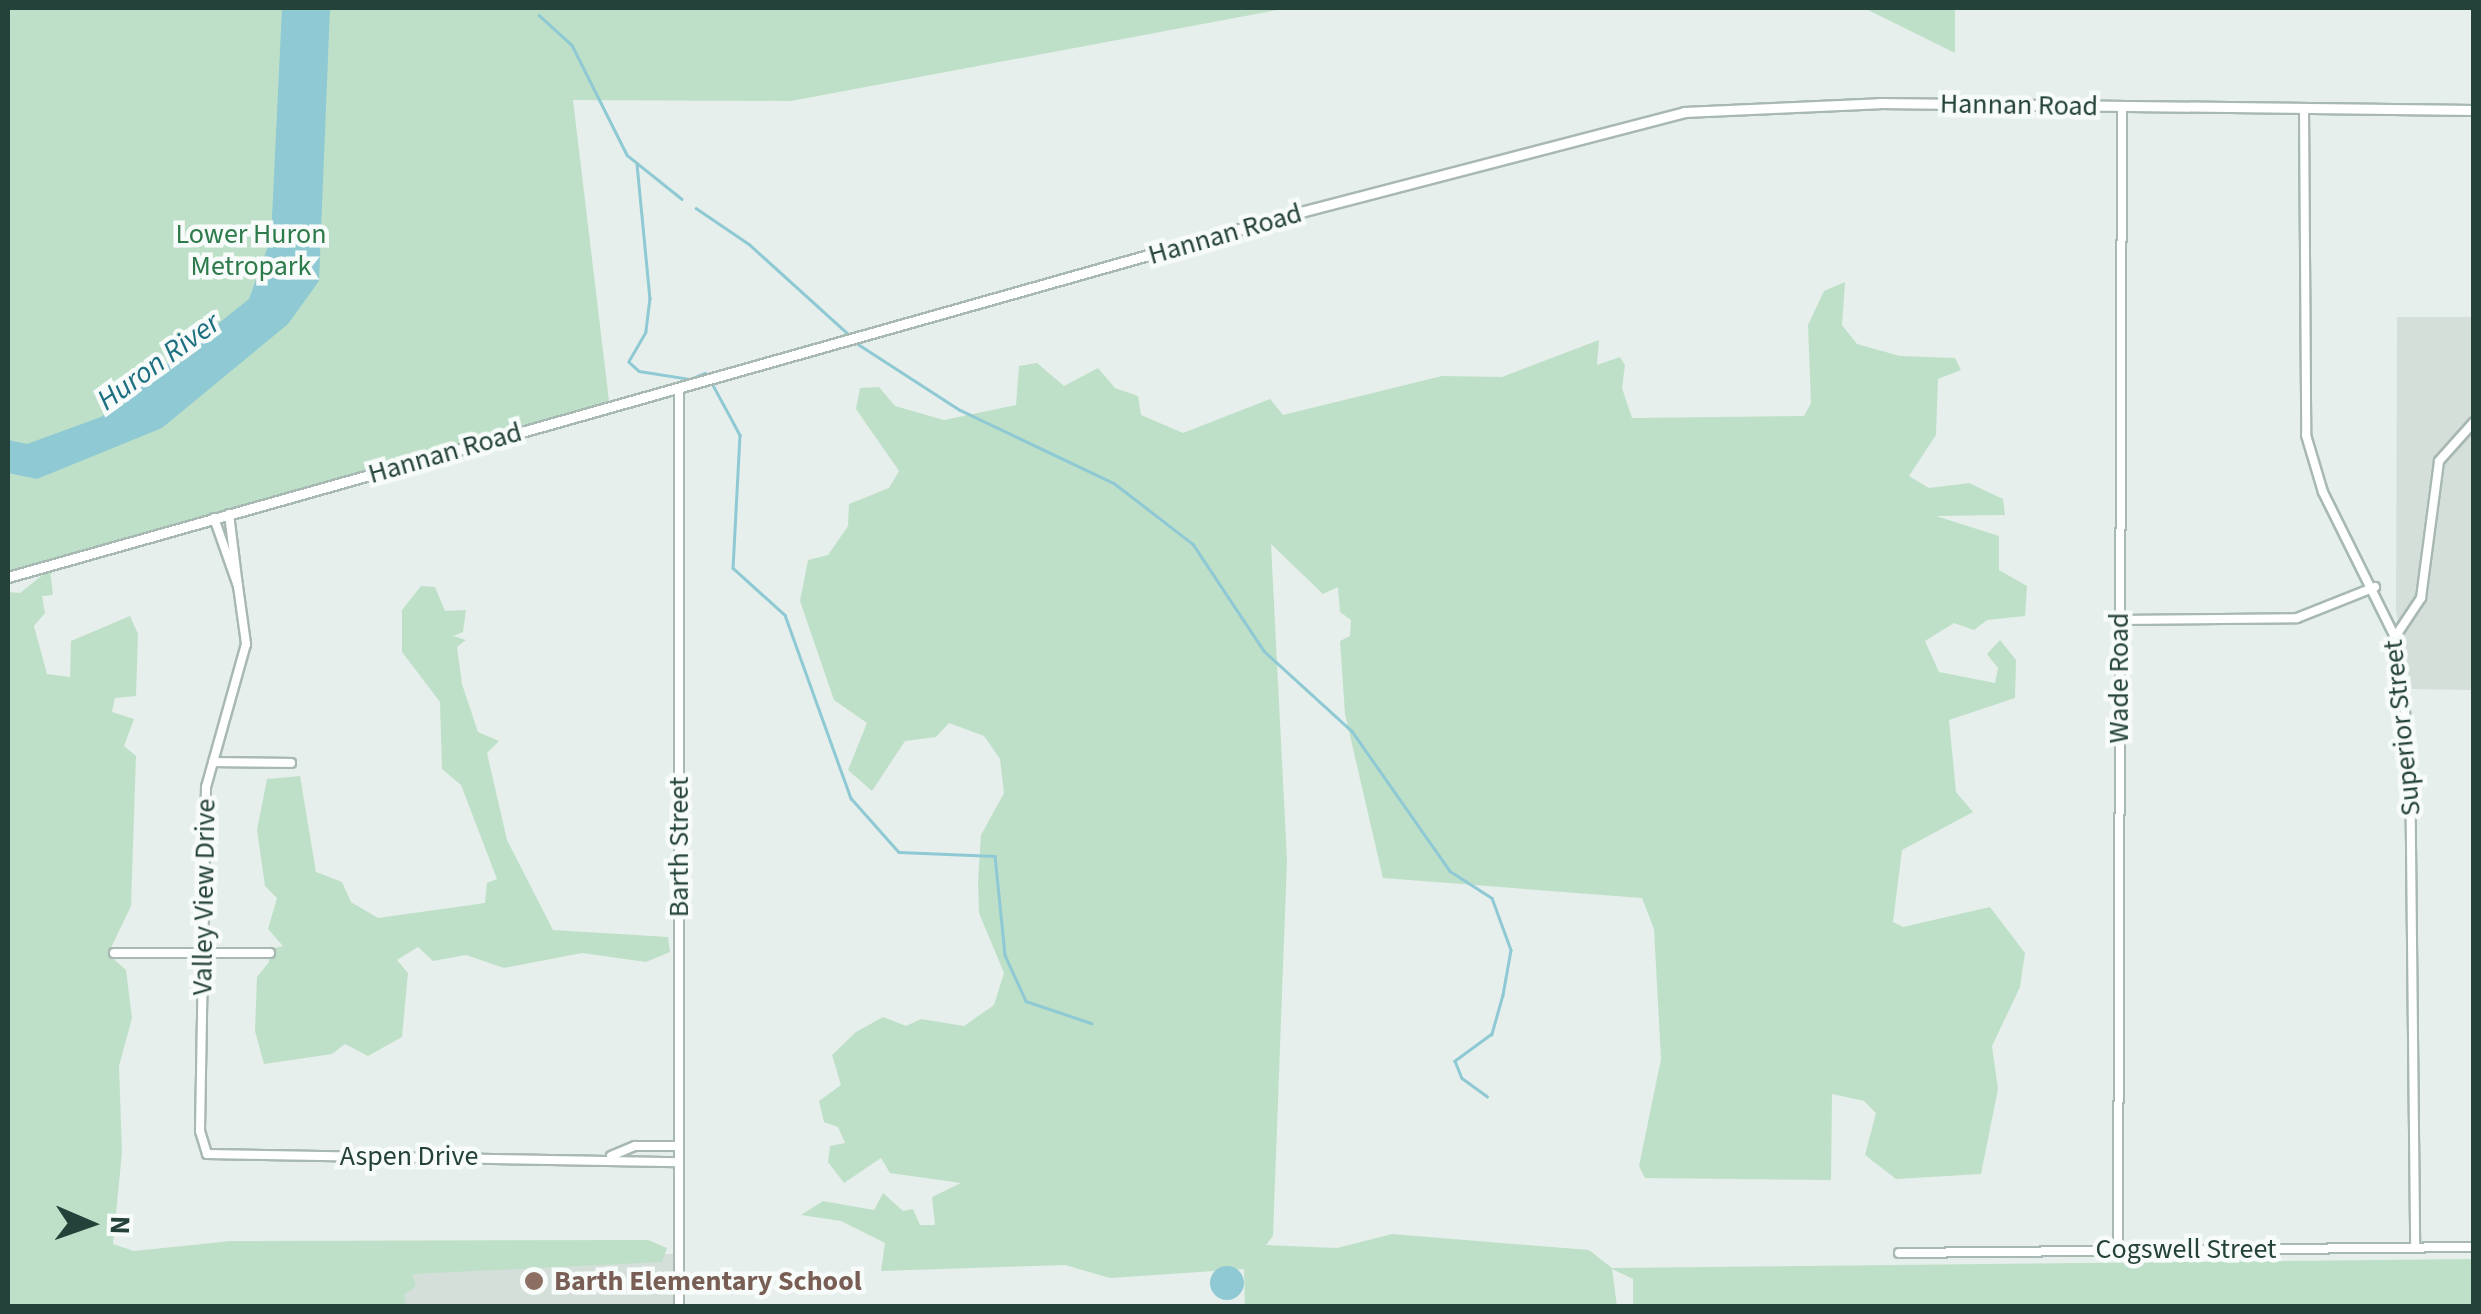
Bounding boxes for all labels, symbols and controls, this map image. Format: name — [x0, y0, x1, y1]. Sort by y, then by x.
street label: Hannan Road — [1940, 87, 2098, 123]
street label: Hannan Road — [1144, 196, 1306, 272]
park label: Lower Huron Metropark — [176, 217, 326, 283]
water label: Huron River — [90, 305, 228, 419]
street label: Hannan Road — [364, 415, 526, 491]
street label: Wade Road — [2102, 613, 2136, 743]
street label: Superior Street — [2376, 638, 2428, 818]
street label: Barth Street — [662, 777, 696, 917]
street label: Valley View Drive — [185, 798, 223, 996]
street label: Aspen Drive — [340, 1139, 478, 1173]
north arrow — [40, 1174, 140, 1274]
text: N — [100, 1215, 140, 1235]
street label: Cogswell Street — [2096, 1232, 2276, 1266]
place label: Barth Elementary School — [554, 1264, 862, 1298]
marker: Barth Elementary School — [523, 1270, 545, 1292]

